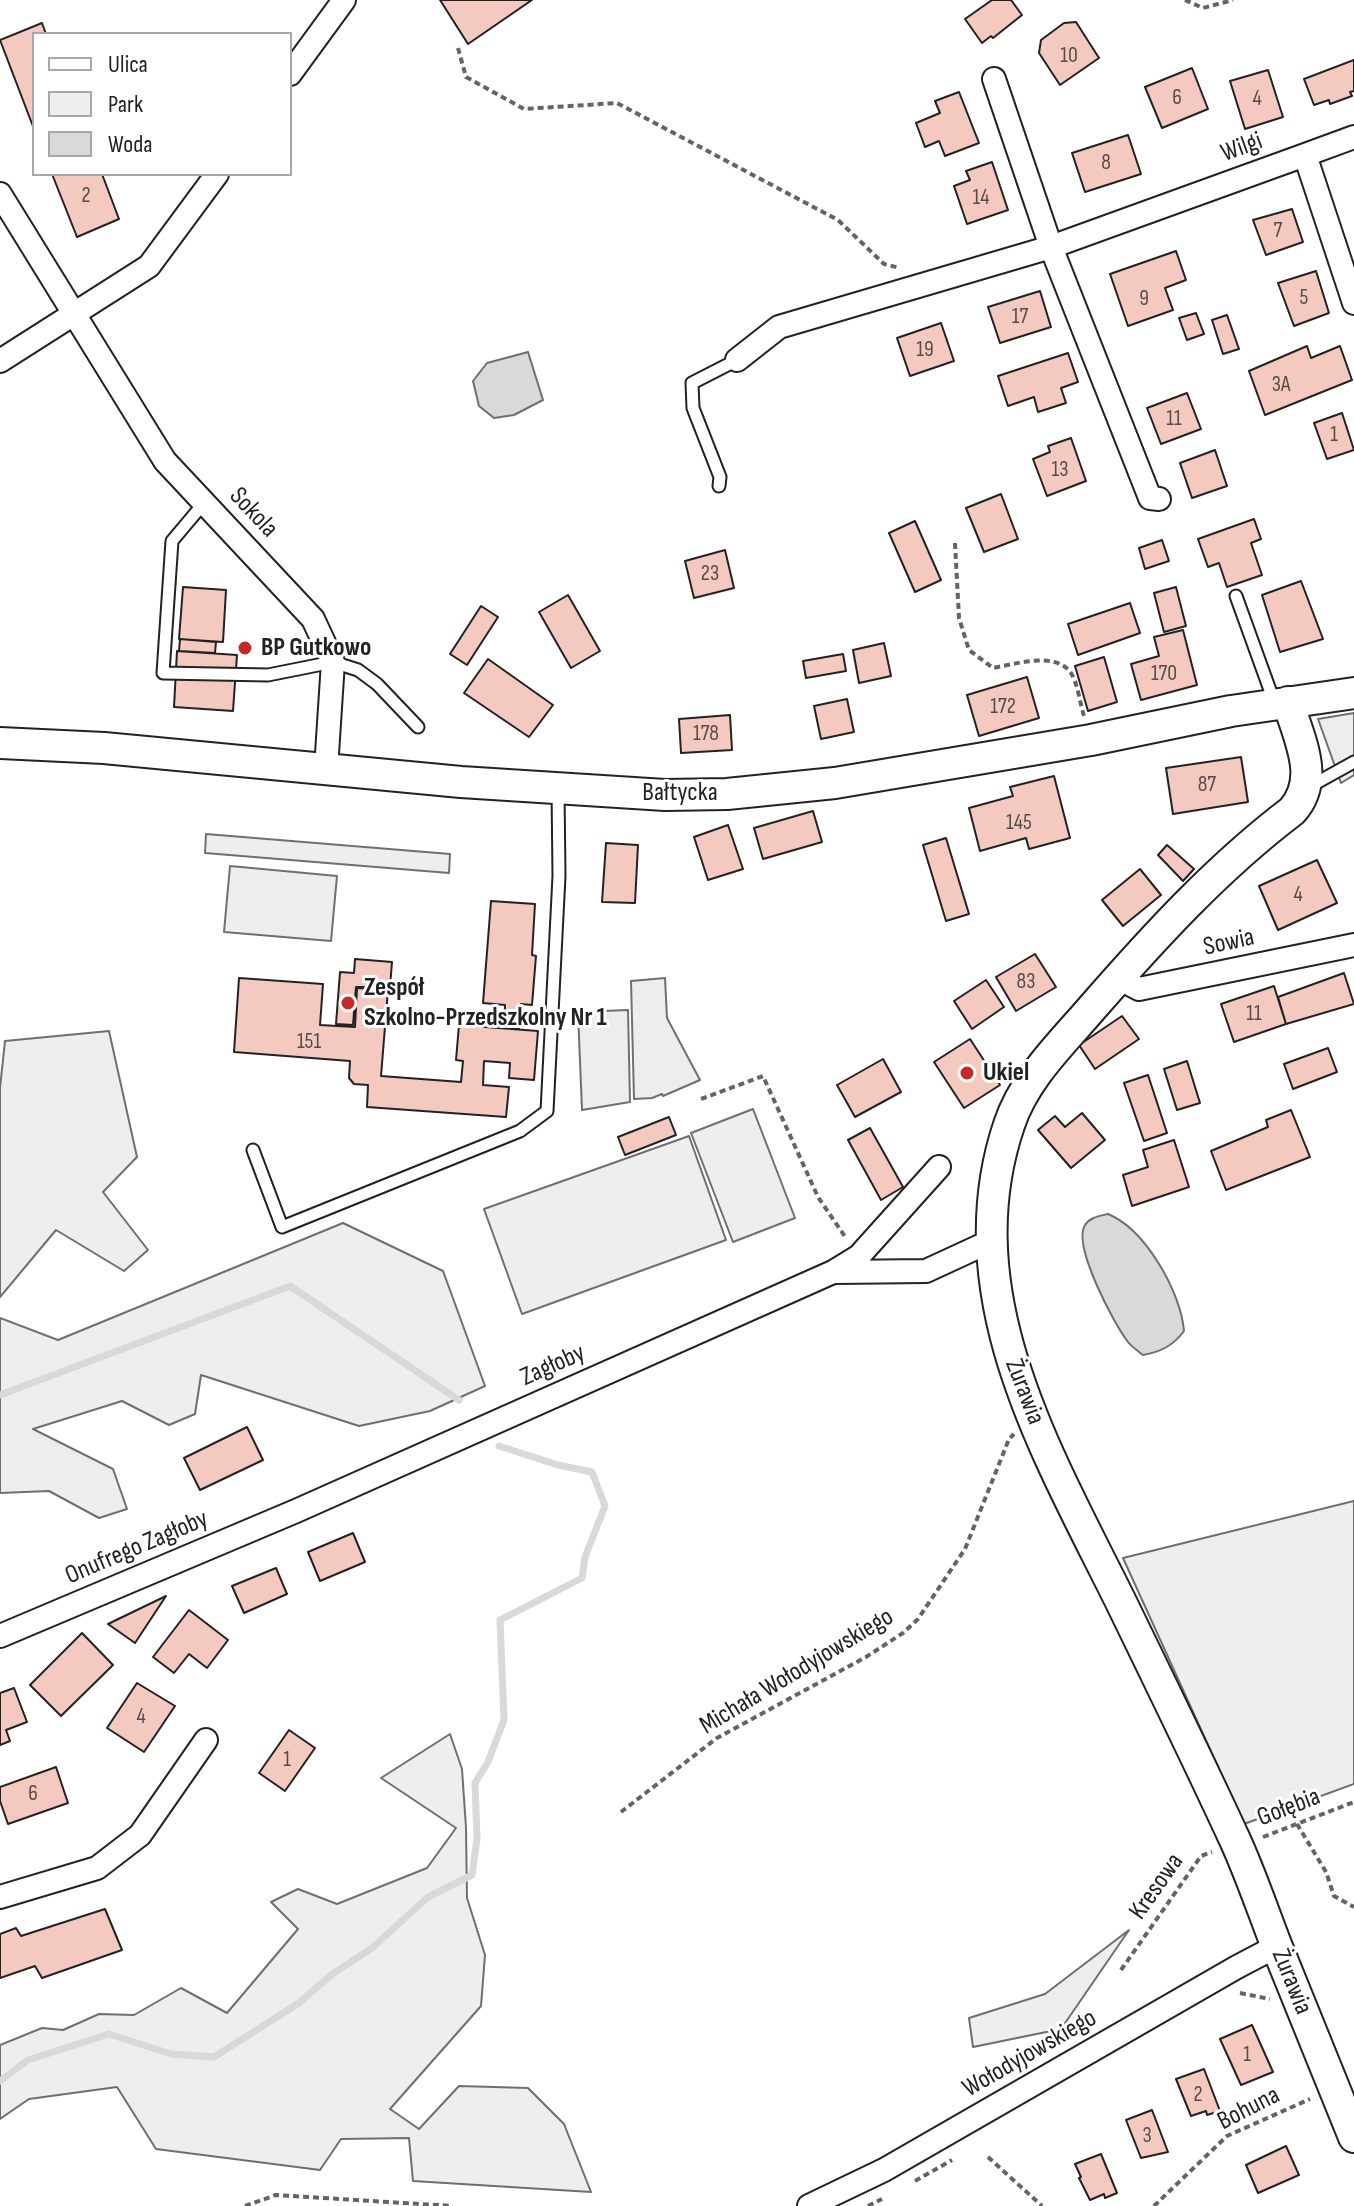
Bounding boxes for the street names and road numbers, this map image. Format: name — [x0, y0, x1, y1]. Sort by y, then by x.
street label: Wilgi — [1217, 126, 1267, 170]
street label: Sokola — [222, 481, 284, 545]
street label: Bałtycka — [642, 777, 718, 809]
street label: Sowia — [1201, 922, 1257, 964]
street label: Zagłoby — [516, 1338, 590, 1394]
street label: Żurawia — [997, 1355, 1051, 1429]
street label: Onufrego Zagłoby — [61, 1504, 213, 1592]
street label: Michała Wołodyjowskiego — [695, 1602, 899, 1742]
street label: Gołębia — [1253, 1782, 1325, 1834]
street label: Kresowa — [1123, 1848, 1191, 1926]
street label: Żurawia — [1264, 1945, 1318, 2019]
street label: Wołodyjowskiego — [958, 2003, 1102, 2105]
street label: Bohuna — [1213, 2080, 1285, 2138]

